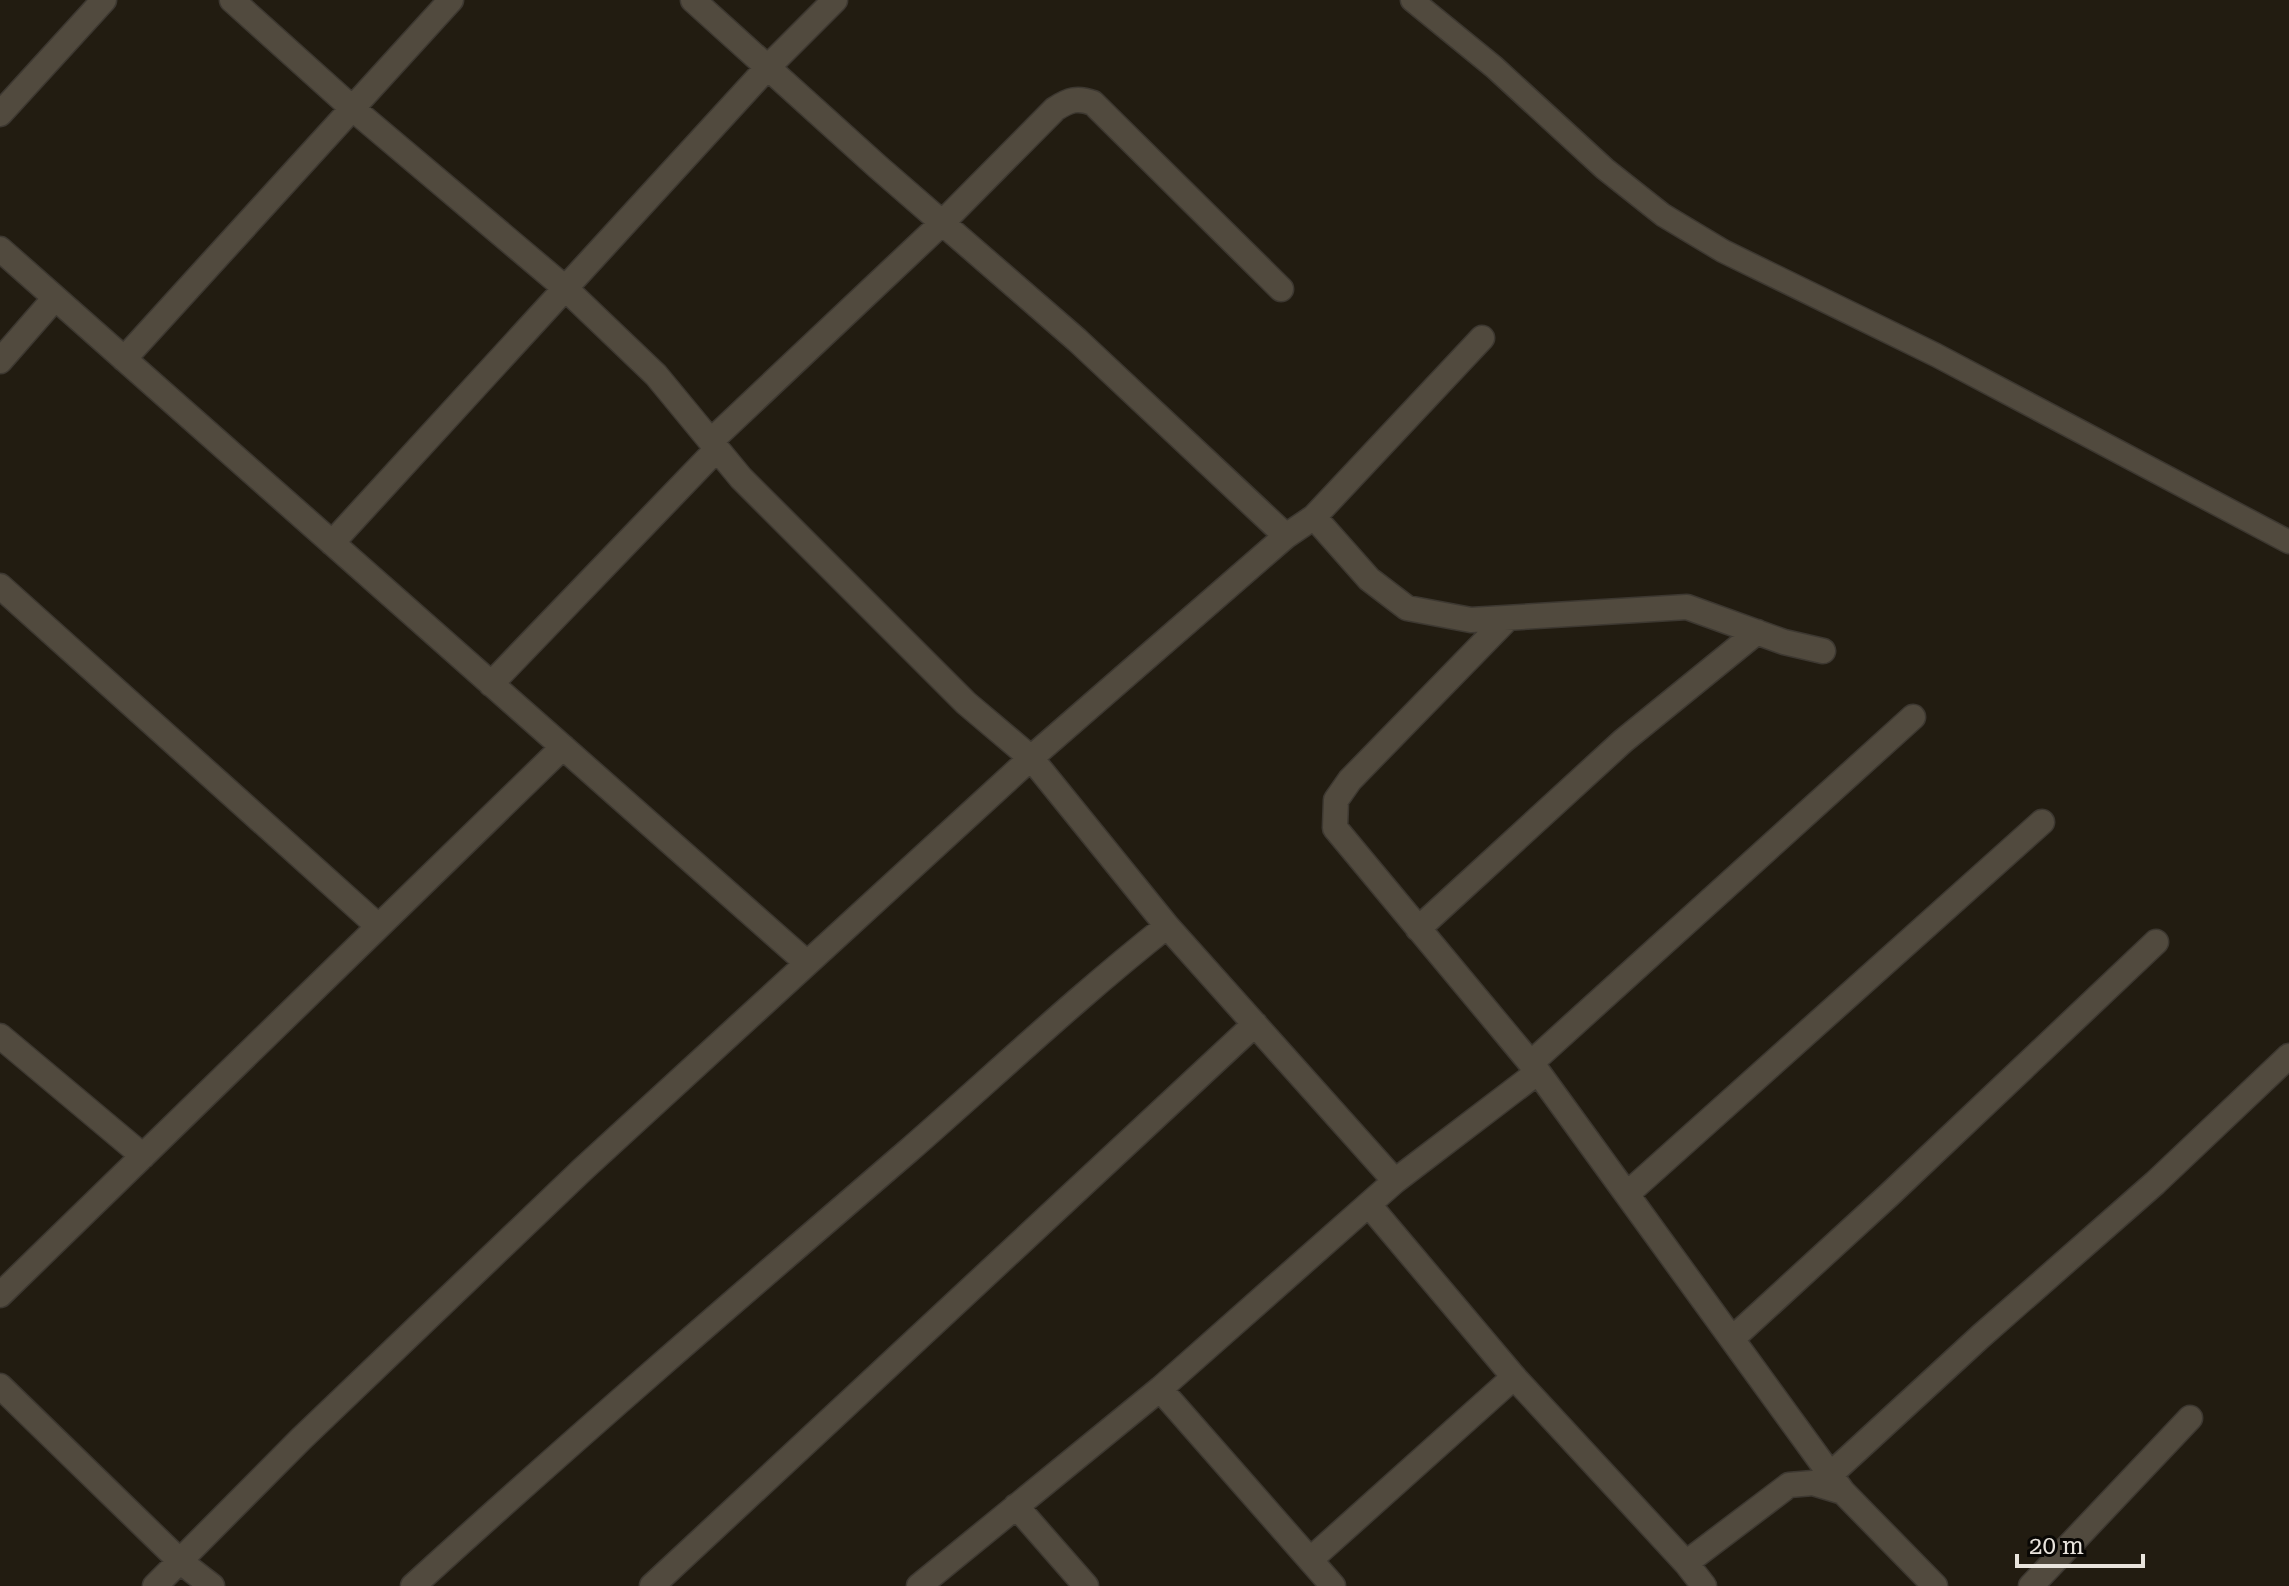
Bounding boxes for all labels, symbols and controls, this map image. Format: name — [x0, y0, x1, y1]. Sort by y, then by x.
scale bar — [2017, 1518, 2143, 1568]
text: 20 m — [2029, 1532, 2084, 1560]

